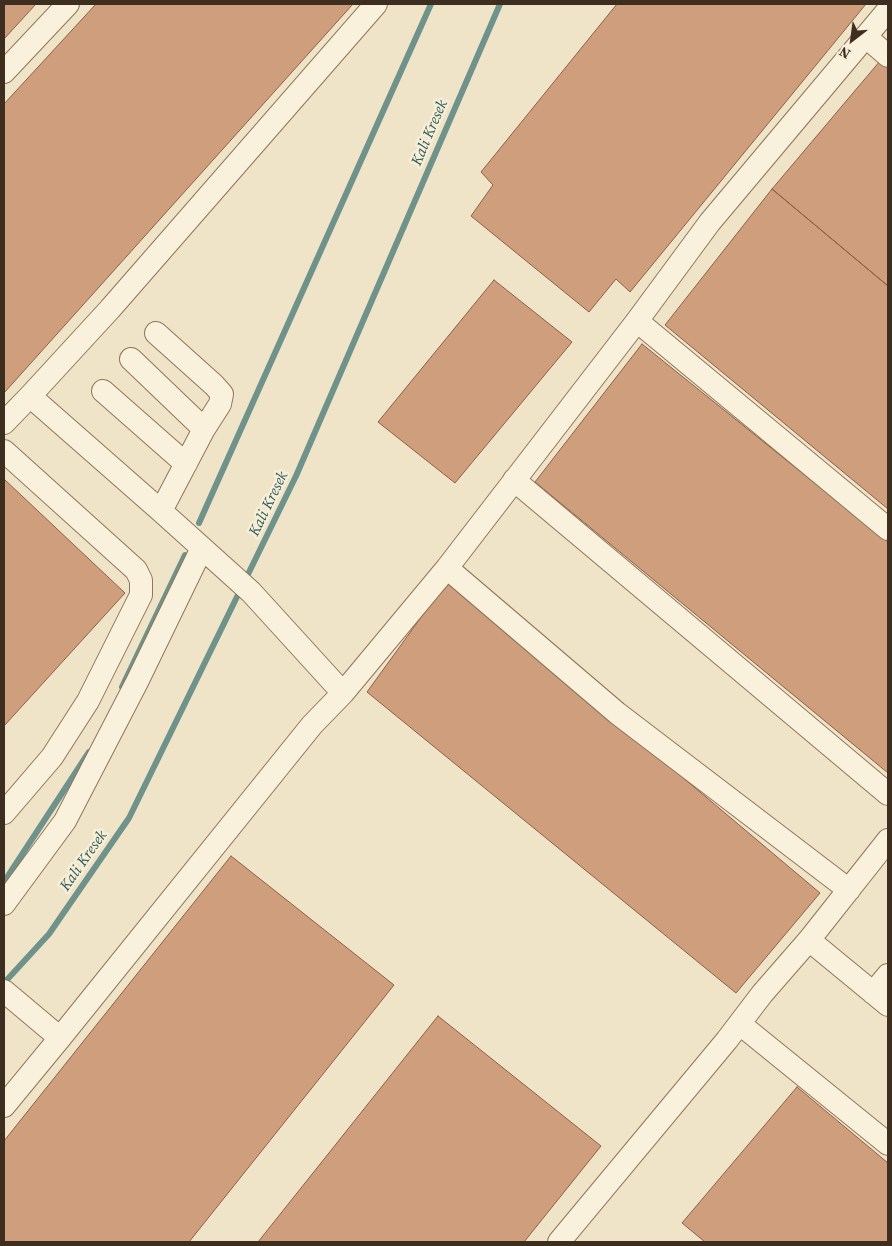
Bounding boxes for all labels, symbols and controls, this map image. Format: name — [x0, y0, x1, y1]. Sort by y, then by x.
north arrow — [827, 15, 877, 65]
text: N — [835, 42, 854, 64]
water label: Kali Kresek — [408, 97, 452, 169]
water label: Kali Kresek — [246, 469, 292, 539]
water label: Kali Kresek — [57, 827, 111, 895]

